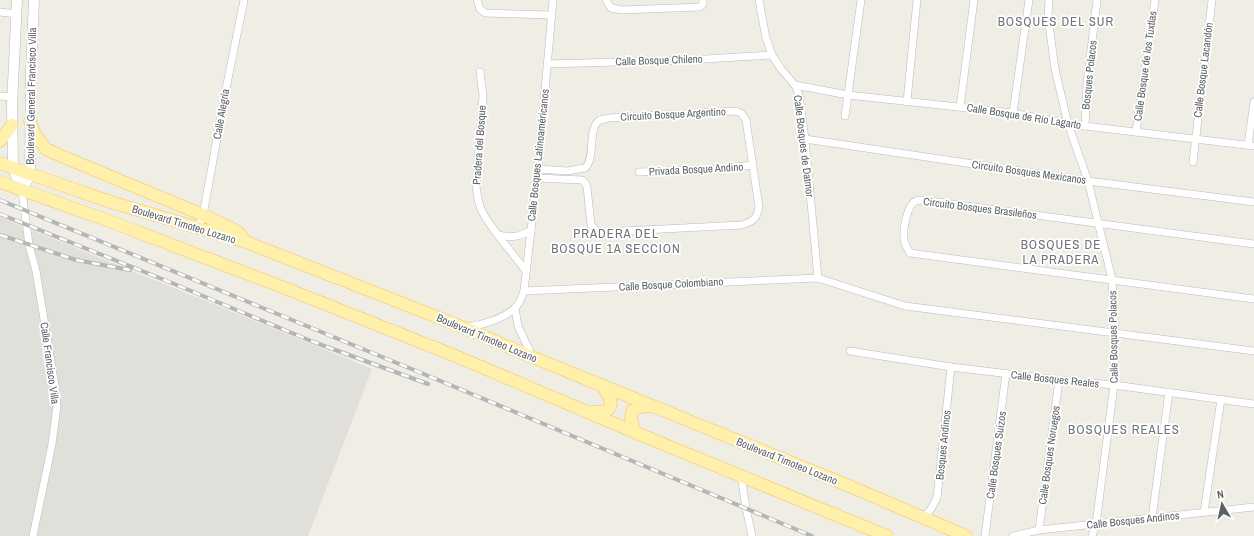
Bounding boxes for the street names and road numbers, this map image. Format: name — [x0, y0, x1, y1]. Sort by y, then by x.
street label: Calle Bosque de los Tuxtlas — [1130, 10, 1160, 122]
street label: Calle Bosque Lacandón — [1190, 22, 1216, 118]
street label: Boulevard General Francisco Villa — [23, 27, 39, 165]
street label: Bosques Polacos — [1078, 39, 1100, 110]
street label: Calle Bosque Chileno — [615, 51, 703, 69]
street label: Calle Alegría — [210, 88, 232, 140]
street label: Calle Bosques Latinoaméricanos — [524, 88, 552, 222]
street label: Calle Bosques de Datmor — [791, 94, 817, 198]
street label: Calle Bosque de Río Lagarto — [966, 100, 1082, 132]
street label: Circuito Bosque Argentino — [620, 104, 726, 124]
street label: Pradera del Bosque — [469, 105, 489, 185]
street label: Circuito Bosques Mexicanos — [971, 157, 1088, 187]
street label: Privada Bosque Andino — [648, 160, 744, 178]
street label: Circuito Bosques Brasileños — [922, 194, 1038, 222]
street label: Boulevard Timoteo Lozano — [130, 202, 238, 246]
street label: Calle Bosque Colombiano — [618, 274, 724, 294]
street label: Calle Bosques Polacos — [1105, 290, 1121, 383]
street label: Boulevard Timoteo Lozano — [435, 310, 539, 366]
street label: Calle Francisco Villa — [37, 321, 63, 405]
street label: Calle Bosques Reales — [1010, 367, 1100, 391]
street label: Calle Bosques Noruegos — [1035, 404, 1063, 505]
street label: Bosques Andinos — [932, 409, 954, 481]
street label: Calle Bosques Suizos — [983, 410, 1009, 500]
street label: Boulevard Timoteo Lozano — [734, 434, 840, 488]
street label: Calle Bosques Andinos — [1086, 508, 1181, 532]

